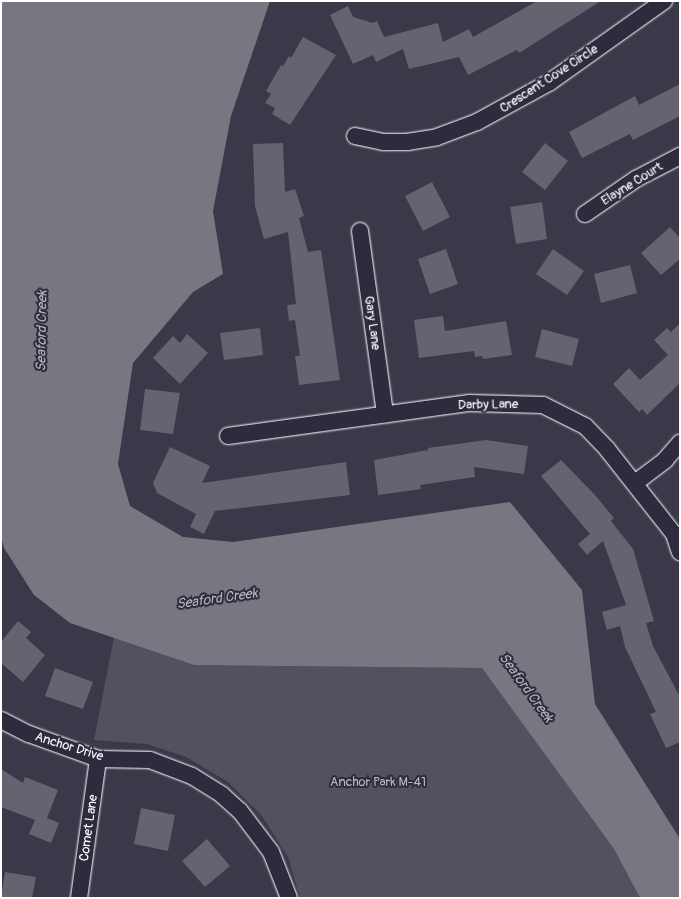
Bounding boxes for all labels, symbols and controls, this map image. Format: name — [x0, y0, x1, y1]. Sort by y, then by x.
street label: Crescent Cove Circle — [497, 41, 601, 117]
street label: Elayne Court — [598, 159, 666, 209]
water label: Seaford Creek — [33, 290, 51, 372]
street label: Gary Lane — [360, 295, 384, 351]
street label: Darby Lane — [458, 397, 518, 413]
water label: Seaford Creek — [175, 585, 259, 613]
water label: Seaford Creek — [495, 650, 557, 726]
street label: Anchor Drive — [33, 729, 105, 765]
park label: Anchor Park M-41 — [330, 774, 426, 790]
street label: Comet Lane — [77, 794, 101, 862]

